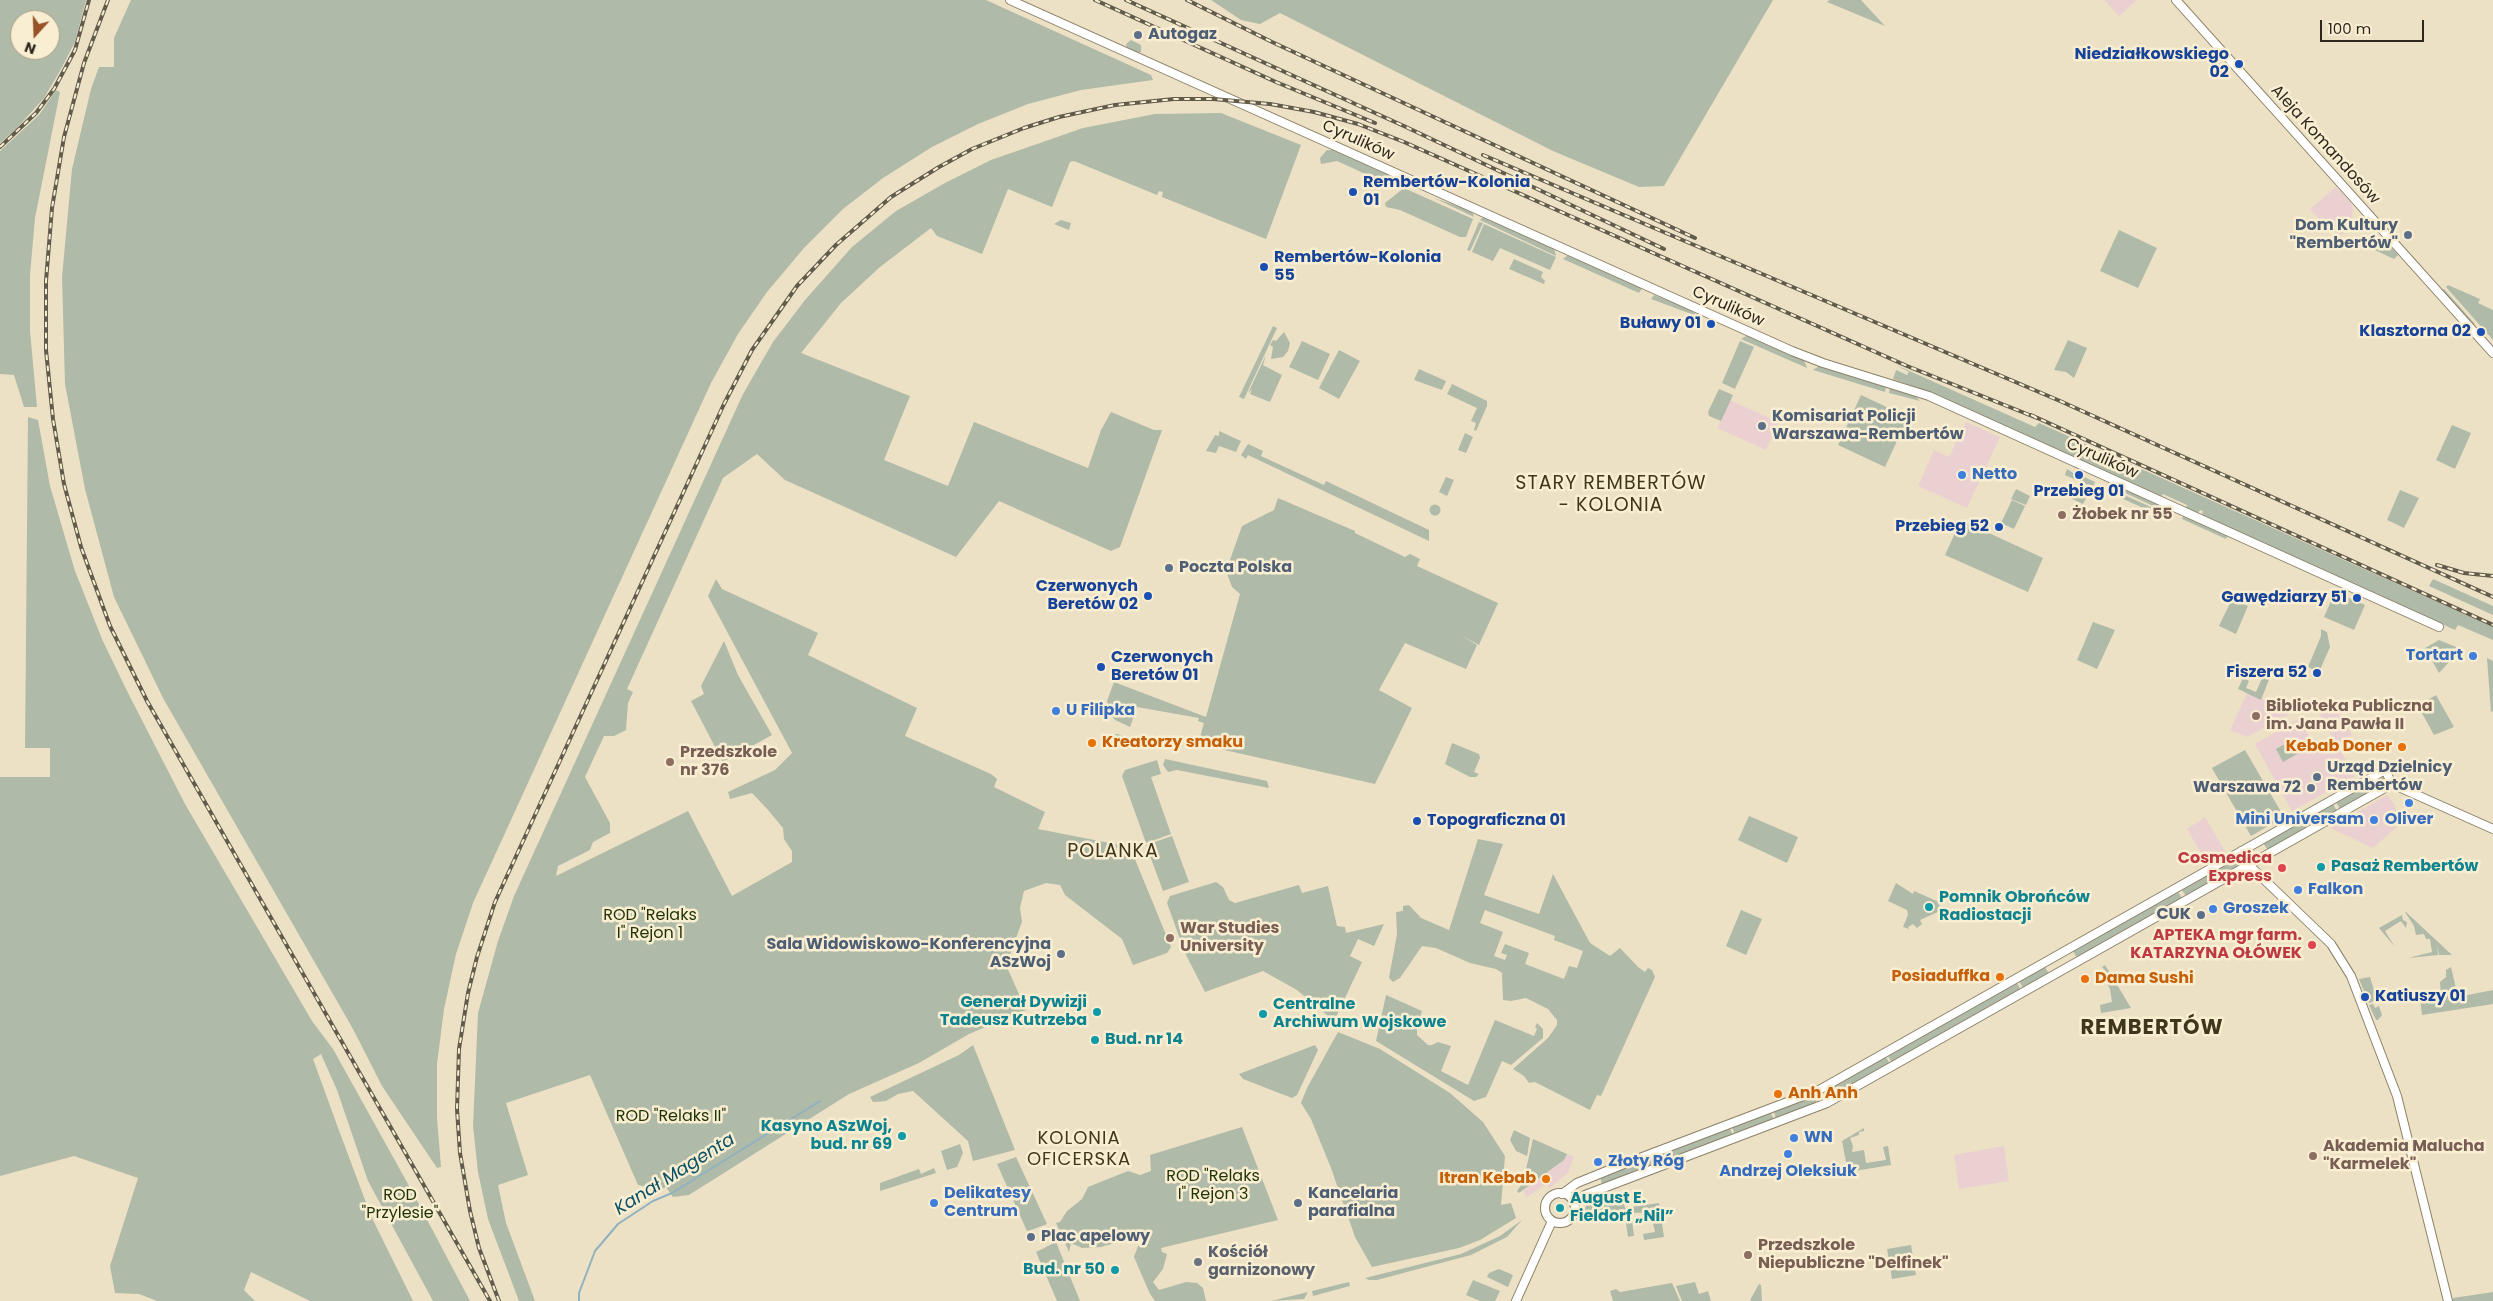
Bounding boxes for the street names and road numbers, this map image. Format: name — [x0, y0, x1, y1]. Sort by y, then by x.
street label: Aleja Komandosów — [2266, 81, 2384, 209]
street label: Cyrulików — [1319, 117, 1397, 165]
street label: Cyrulików — [1689, 283, 1767, 331]
street label: Cyrulików — [2063, 435, 2141, 483]

